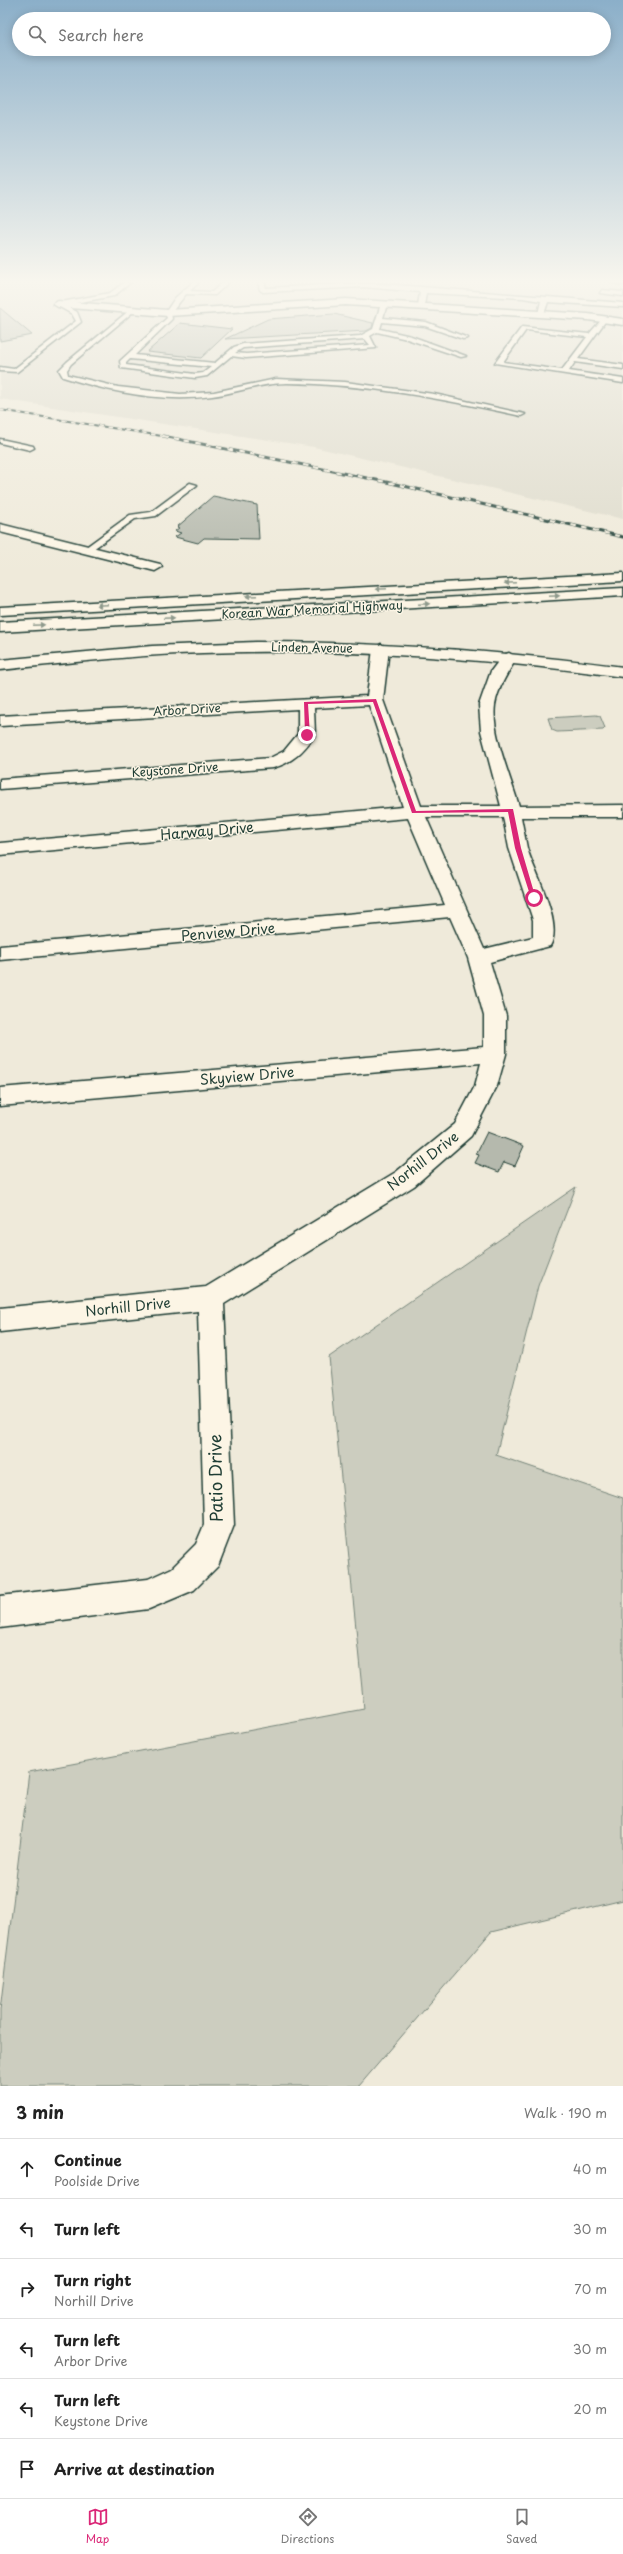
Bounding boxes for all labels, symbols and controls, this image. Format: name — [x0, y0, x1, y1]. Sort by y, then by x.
search box — [12, 12, 611, 56]
icon: search — [26, 23, 48, 45]
text: Search here — [58, 23, 144, 46]
one-way arrow — [504, 579, 516, 586]
one-way arrow — [375, 586, 387, 593]
one-way arrow — [244, 593, 257, 599]
one-way arrow — [548, 593, 560, 600]
street label: Korean War Memorial Highway — [221, 595, 403, 623]
one-way arrow — [418, 600, 430, 607]
one-way arrow — [96, 601, 108, 608]
one-way arrow — [163, 615, 176, 621]
one-way arrow — [33, 622, 45, 629]
street label: Linden Avenue — [271, 637, 354, 657]
street label: Arbor Drive — [153, 698, 221, 720]
route end — [298, 726, 316, 744]
street label: Keystone Drive — [131, 757, 219, 781]
street label: Harway Drive — [159, 816, 255, 845]
route start — [525, 889, 543, 907]
street label: Penview Drive — [180, 917, 276, 946]
street label: Skyview Drive — [199, 1061, 295, 1090]
street label: Norhill Drive — [382, 1126, 463, 1195]
street label: Norhill Drive — [84, 1292, 172, 1321]
street label: Patio Drive — [201, 1434, 229, 1522]
text: 3 min — [16, 2099, 64, 2125]
text: Walk · 190 m — [524, 2103, 607, 2122]
text: Continue — [54, 2148, 122, 2171]
icon: ahead — [16, 2158, 38, 2180]
text: 40 m — [573, 2159, 607, 2178]
text: Poolside Drive — [54, 2171, 140, 2190]
text: Turn left — [54, 2217, 120, 2240]
icon: left — [16, 2218, 38, 2240]
text: 30 m — [573, 2219, 607, 2238]
text: Turn right — [54, 2268, 131, 2291]
icon: right — [16, 2278, 38, 2300]
text: 70 m — [574, 2279, 607, 2298]
text: Norhill Drive — [54, 2291, 134, 2310]
text: Turn left — [54, 2328, 120, 2351]
icon: left — [16, 2338, 38, 2360]
text: 30 m — [573, 2339, 607, 2358]
text: Arbor Drive — [54, 2351, 127, 2370]
text: Turn left — [54, 2388, 120, 2411]
icon: left — [16, 2398, 38, 2420]
text: 20 m — [573, 2399, 607, 2418]
text: Keystone Drive — [54, 2411, 148, 2430]
text: Arrive at destination — [54, 2457, 215, 2480]
icon: arrive — [16, 2458, 38, 2480]
tab: Map — [86, 2506, 109, 2547]
tab: Directions — [281, 2506, 334, 2547]
tab: Saved — [506, 2506, 537, 2547]

